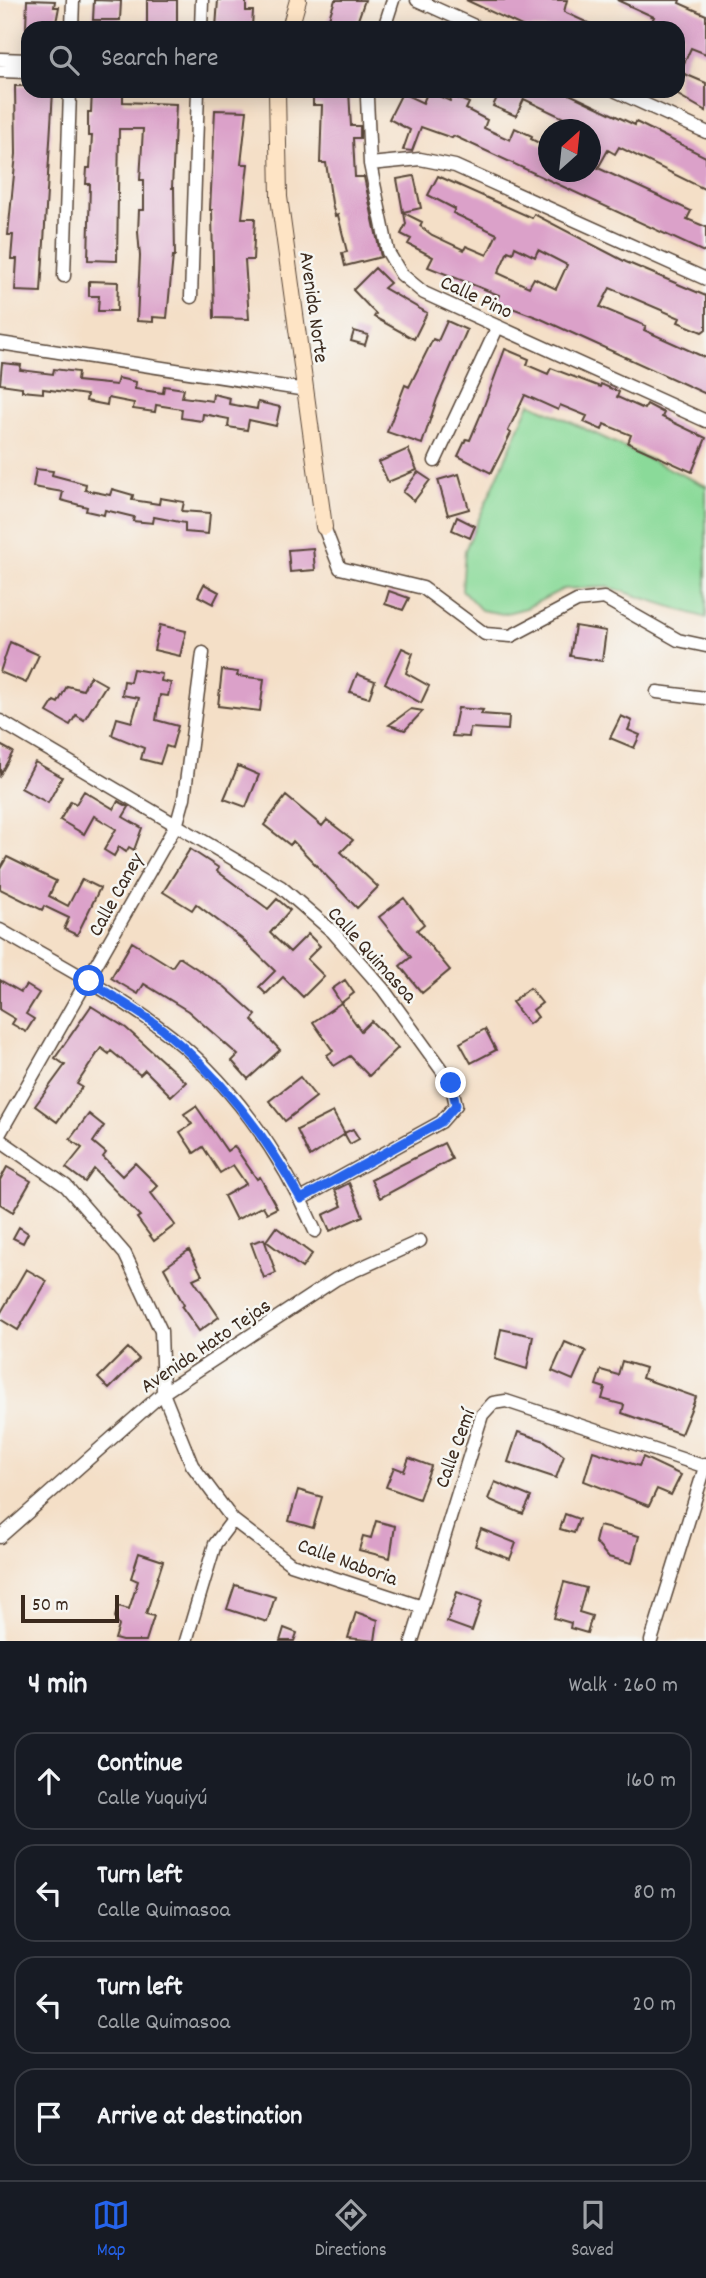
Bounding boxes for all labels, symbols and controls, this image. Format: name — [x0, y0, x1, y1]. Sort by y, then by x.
search box — [21, 21, 685, 98]
icon: search — [45, 41, 83, 79]
text: Search here — [101, 41, 219, 78]
north arrow — [538, 119, 601, 182]
street label: Avenida Norte — [289, 250, 335, 365]
street label: Calle Pino — [435, 269, 517, 329]
street label: Calle Caney — [82, 848, 153, 943]
street label: Calle Quimasoa — [319, 901, 423, 1012]
route start — [73, 965, 104, 996]
route end — [435, 1067, 466, 1098]
street label: Avenida Hato Tejas — [135, 1293, 278, 1402]
street label: Calle Cemí — [429, 1403, 486, 1493]
street label: Calle Naboria — [293, 1532, 402, 1596]
scale bar — [21, 1592, 119, 1624]
text: 50 m — [32, 1593, 69, 1620]
text: 4 min — [28, 1665, 87, 1708]
text: Walk · 260 m — [568, 1670, 678, 1703]
text: Continue — [97, 1746, 182, 1783]
icon: ahead — [30, 1762, 68, 1800]
text: 160 m — [626, 1765, 676, 1798]
text: Calle Yuquiyú — [97, 1783, 207, 1816]
text: Turn left — [97, 1858, 183, 1895]
icon: left — [30, 1874, 68, 1912]
text: 80 m — [633, 1877, 676, 1910]
text: Calle Quimasoa — [97, 1895, 230, 1928]
text: Turn left — [97, 1970, 183, 2007]
icon: left — [30, 1986, 68, 2024]
text: 20 m — [632, 1989, 676, 2022]
text: Calle Quimasoa — [97, 2007, 230, 2040]
icon: arrive — [30, 2098, 68, 2136]
text: Arrive at destination — [97, 2099, 302, 2136]
tab: Map — [92, 2196, 130, 2265]
tab: Directions — [315, 2196, 387, 2265]
tab: Saved — [571, 2196, 614, 2265]

